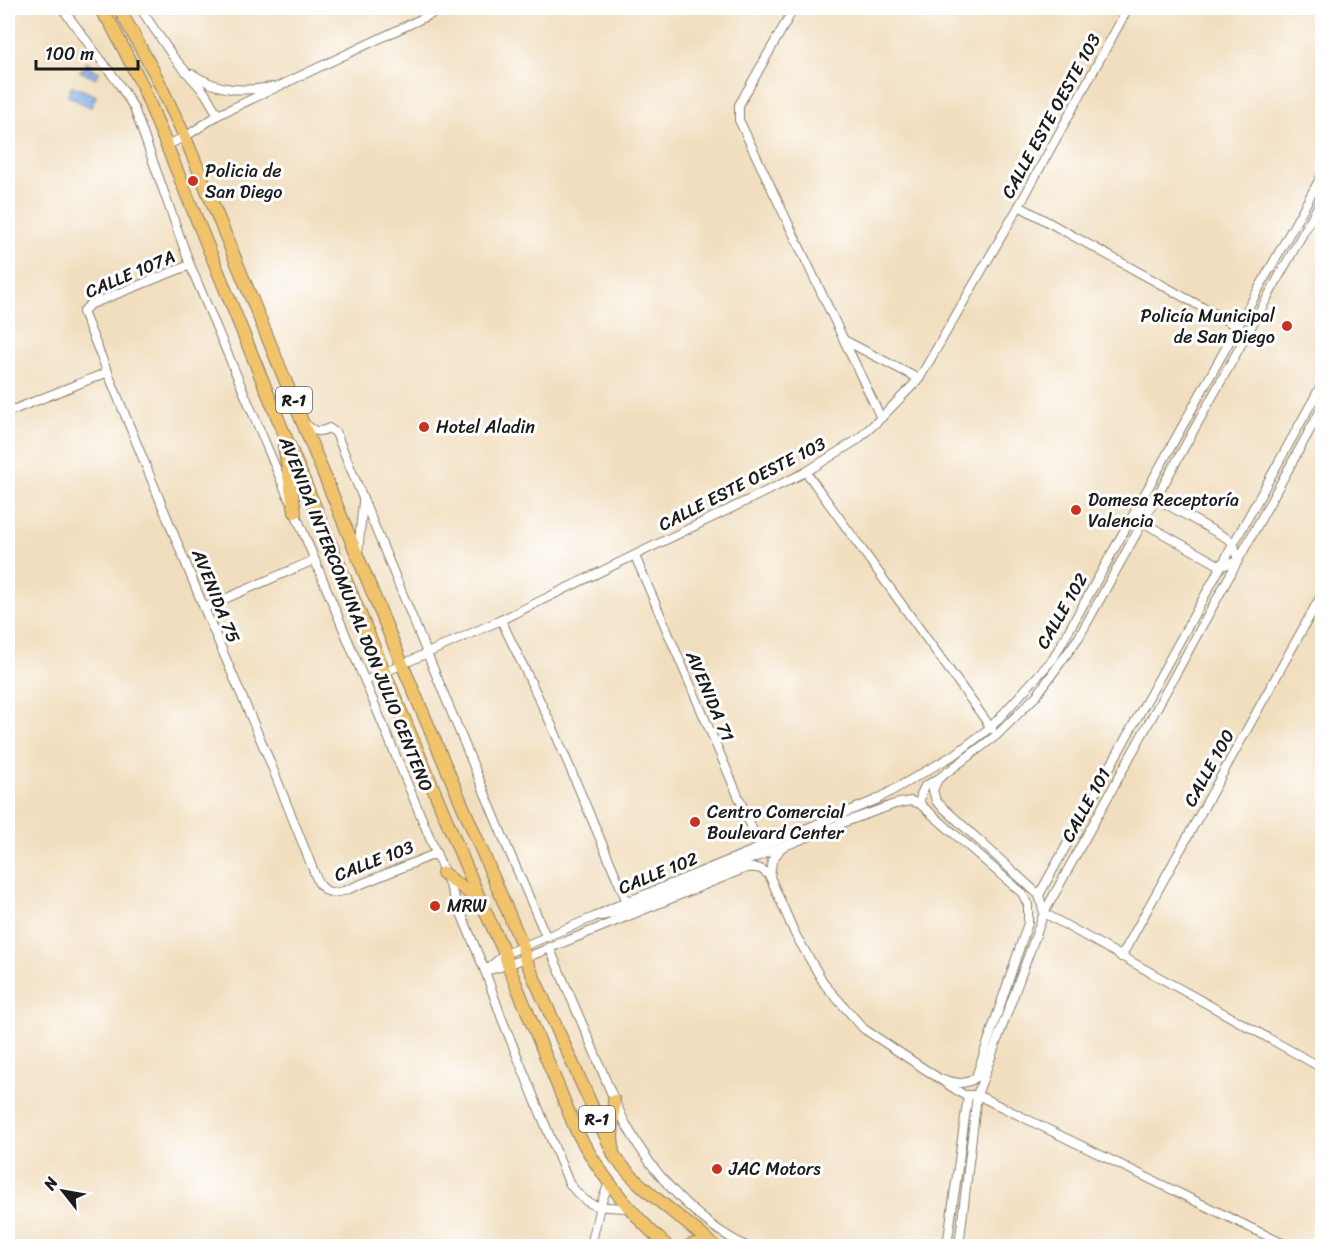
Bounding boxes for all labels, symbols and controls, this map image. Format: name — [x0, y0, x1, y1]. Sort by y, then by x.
street label: CALLE ESTE OESTE 103 — [992, 27, 1110, 205]
scale bar — [36, 33, 138, 71]
text: 100 m — [45, 38, 94, 70]
place label: Policia de San Diego — [205, 155, 282, 208]
marker: Policia de San Diego — [186, 174, 200, 188]
street label: CALLE 107A — [80, 241, 180, 307]
place label: Policía Municipal de San Diego — [1140, 300, 1276, 353]
marker: Policía Municipal de San Diego — [1280, 319, 1294, 333]
road number: R-1 — [276, 387, 312, 413]
place label: Hotel Aladin — [436, 411, 535, 443]
marker: Hotel Aladin — [417, 420, 431, 434]
street label: CALLE ESTE OESTE 103 — [652, 428, 832, 540]
street label: AVENIDA INTERCOMUNAL DON JULIO CENTENO — [269, 430, 442, 797]
place label: Domesa Receptoría Valencia — [1088, 484, 1239, 537]
marker: Domesa Receptoría Valencia — [1069, 503, 1083, 517]
street label: AVENIDA 75 — [182, 543, 249, 648]
street label: CALLE 102 — [1027, 567, 1097, 655]
street label: AVENIDA 71 — [676, 645, 744, 747]
street label: CALLE 100 — [1174, 723, 1244, 813]
street label: CALLE 101 — [1052, 762, 1120, 848]
place label: Centro Comercial Boulevard Center — [707, 796, 846, 849]
marker: Centro Comercial Boulevard Center — [688, 815, 702, 829]
street label: CALLE 103 — [329, 831, 419, 891]
street label: CALLE 102 — [613, 842, 703, 904]
place label: MRW — [447, 890, 488, 922]
marker: MRW — [428, 899, 442, 913]
road number: R-1 — [579, 1106, 615, 1132]
place label: JAC Motors — [728, 1153, 821, 1185]
north arrow — [33, 1161, 93, 1221]
marker: JAC Motors — [710, 1162, 724, 1176]
text: N — [35, 1171, 66, 1197]

